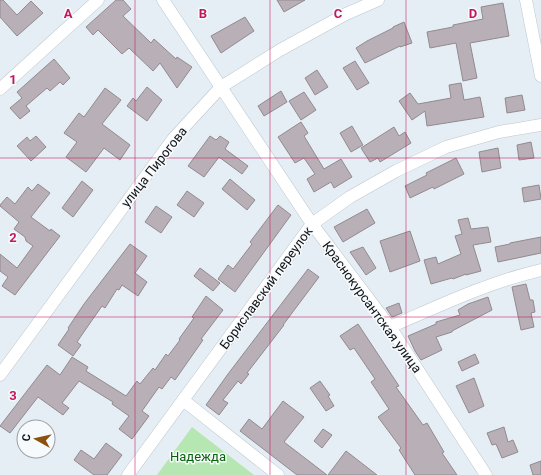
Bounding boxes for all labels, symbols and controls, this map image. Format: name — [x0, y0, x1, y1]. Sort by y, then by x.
text: A — [64, 6, 73, 21]
text: B — [199, 6, 207, 21]
text: C — [334, 6, 343, 21]
text: D — [469, 6, 477, 21]
text: 1 — [9, 72, 17, 87]
street label: улица Пирогова — [118, 124, 190, 210]
street label: Бориславский переулок — [217, 224, 315, 352]
text: 2 — [9, 230, 17, 245]
street label: Краснокурсантская улица — [319, 238, 425, 376]
text: 3 — [9, 388, 17, 403]
north arrow — [16, 419, 56, 459]
text: С — [20, 433, 34, 442]
park label: Надежда — [170, 449, 226, 464]

